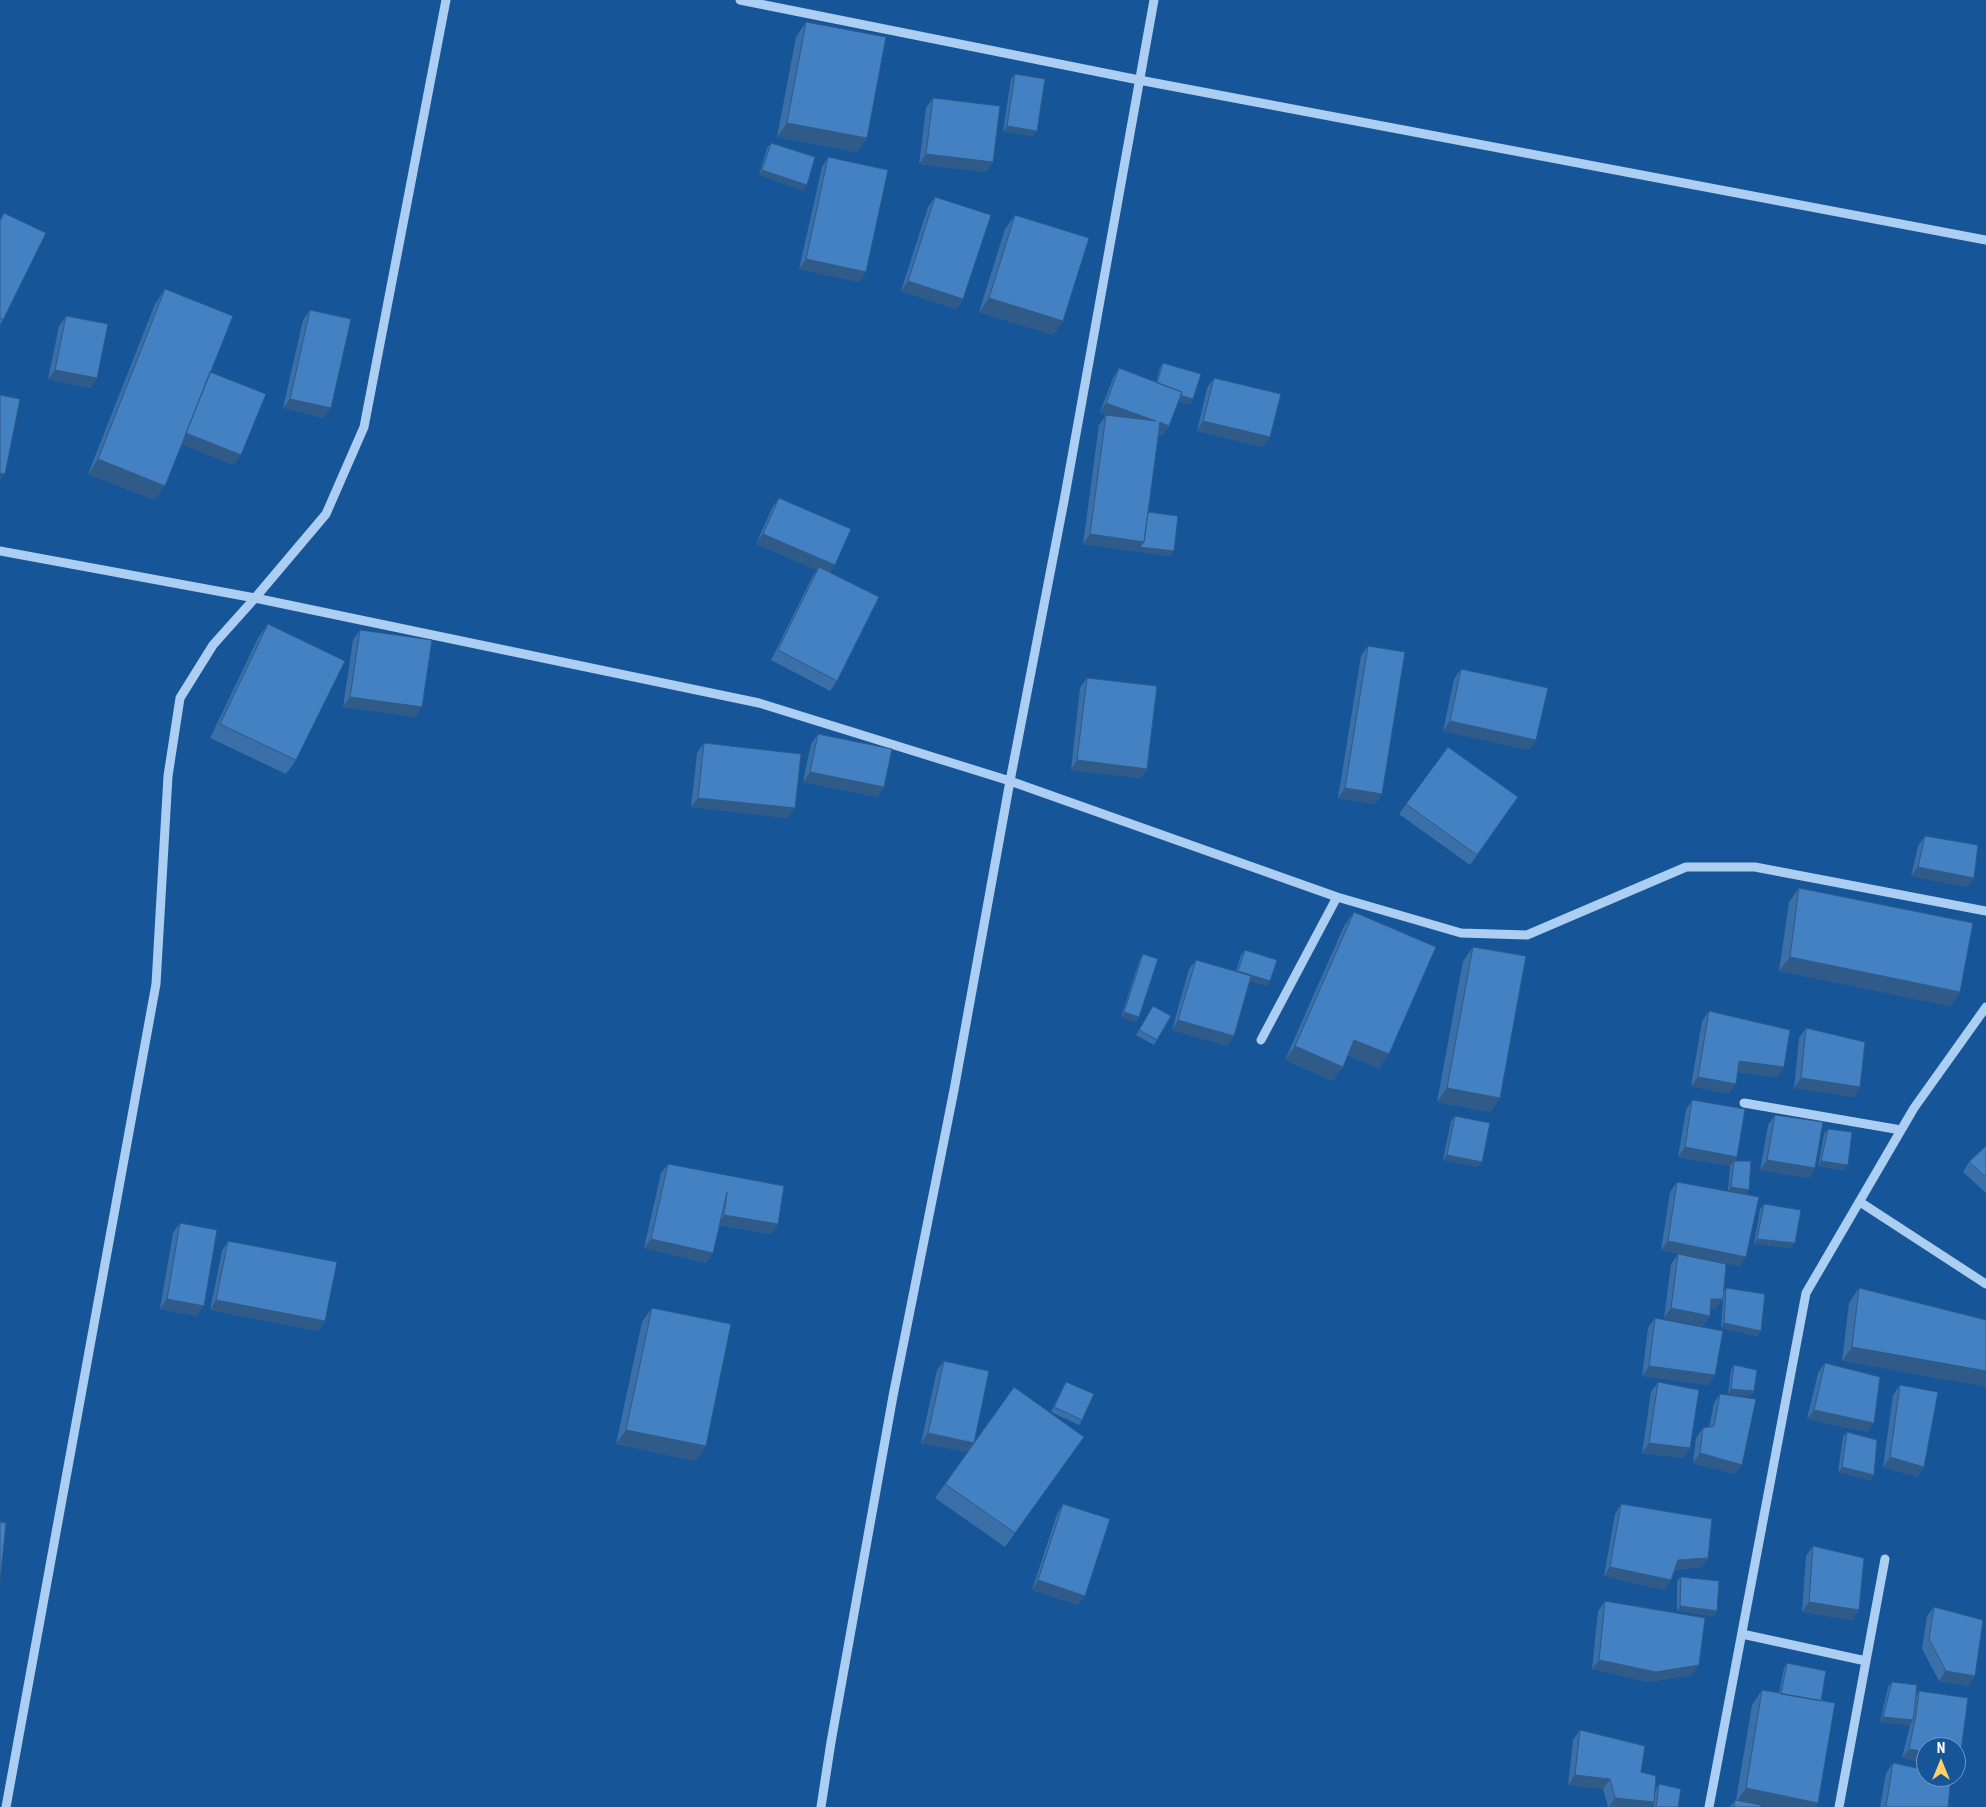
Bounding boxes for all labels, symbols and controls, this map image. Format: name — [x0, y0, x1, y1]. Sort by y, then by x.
north arrow — [1916, 1737, 1966, 1787]
text: N — [1937, 1740, 1945, 1756]

